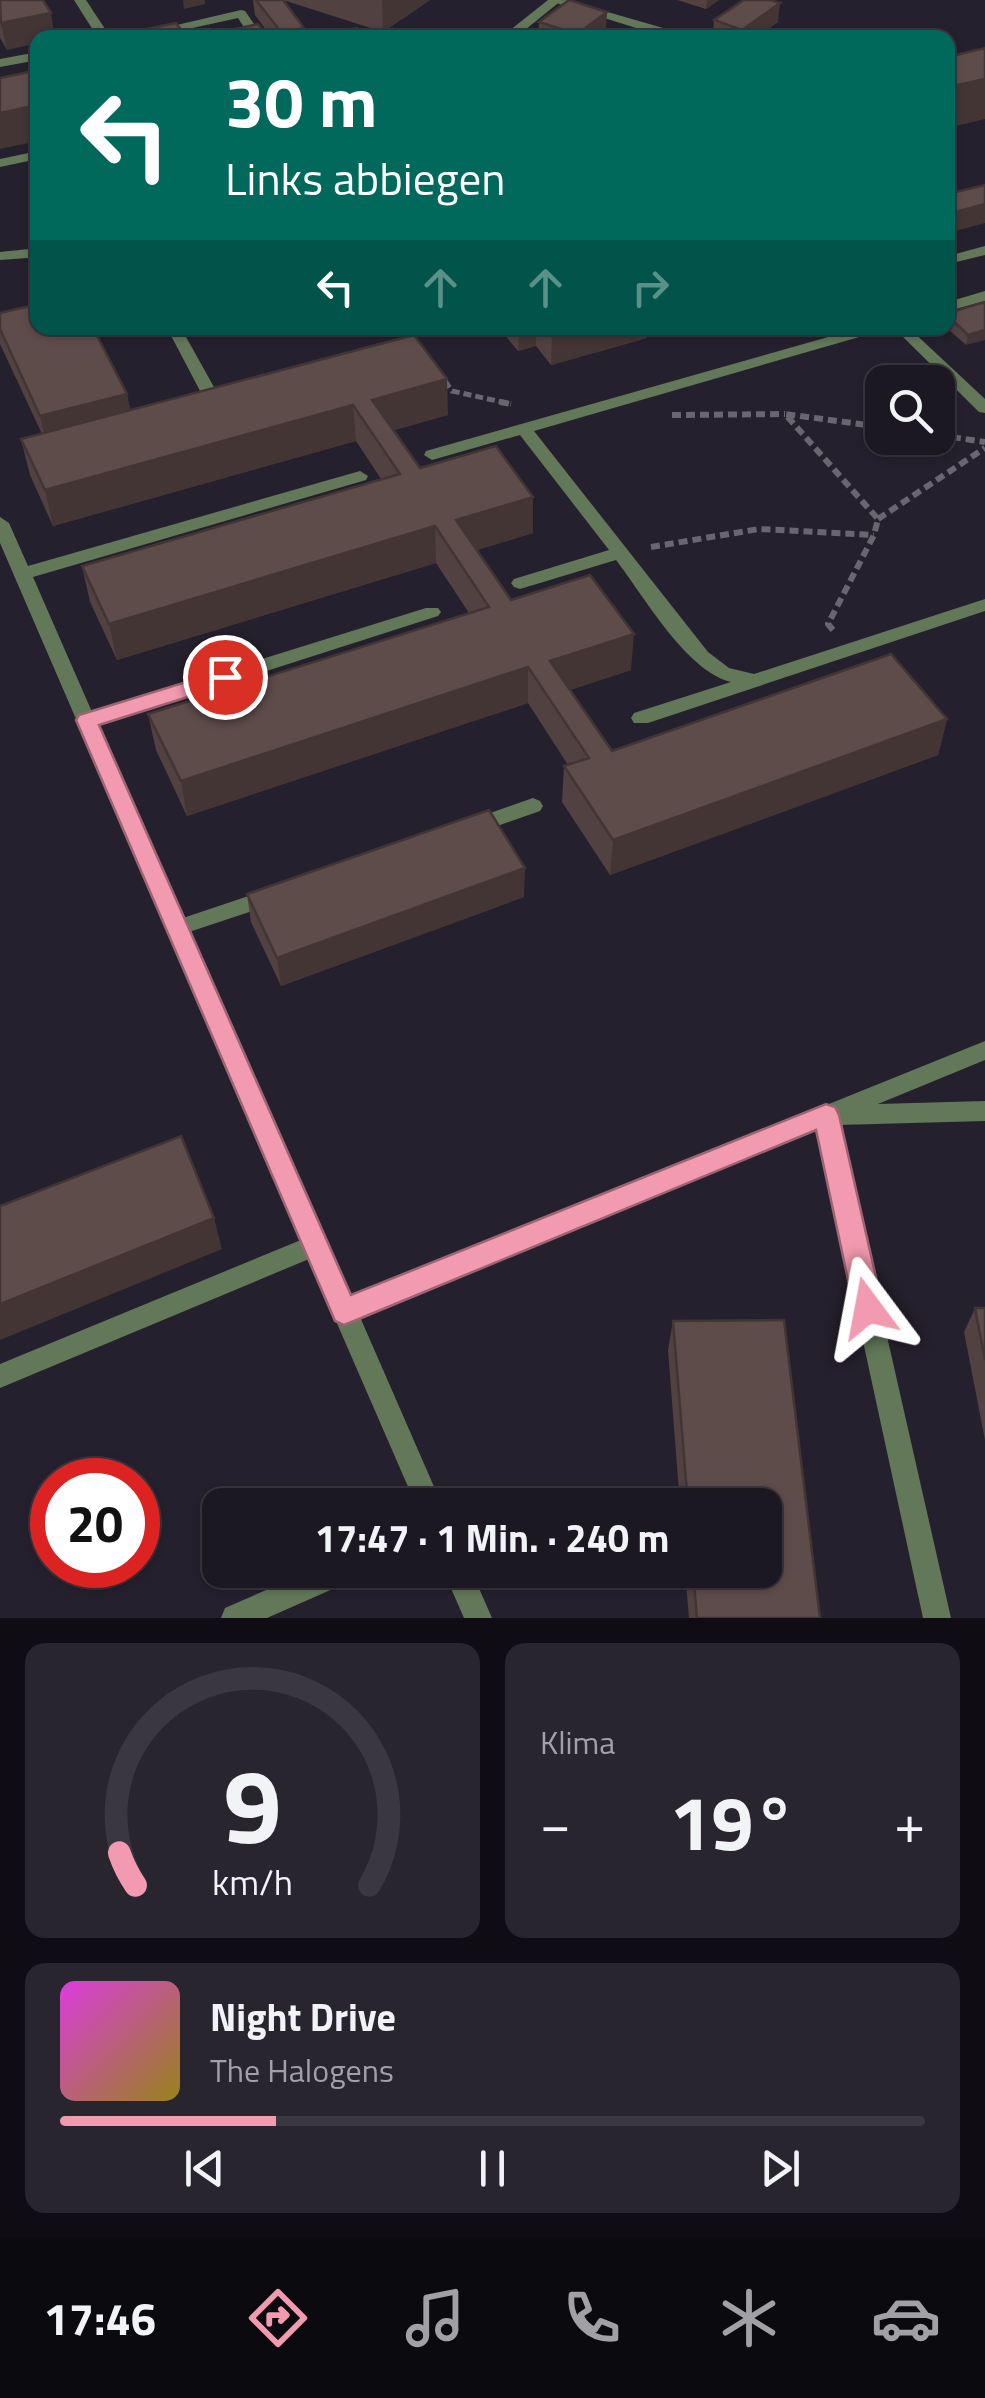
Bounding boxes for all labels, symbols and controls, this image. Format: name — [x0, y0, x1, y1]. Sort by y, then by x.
text: 30 m — [225, 48, 378, 154]
icon: left — [60, 70, 190, 200]
text: Links abbiegen — [225, 144, 505, 212]
icon: left — [308, 260, 363, 315]
icon: ahead — [413, 260, 468, 315]
icon: ahead — [518, 260, 573, 315]
icon: right — [623, 260, 678, 315]
map controls — [865, 365, 955, 455]
button: search — [865, 365, 955, 455]
pin — [183, 635, 268, 720]
icon: arrive — [198, 650, 253, 705]
position arrow — [816, 1256, 920, 1360]
speed limit sign: 20 — [30, 1458, 160, 1588]
text: 17:47 · 1 Min. · 240 m — [315, 1509, 669, 1567]
text: Klima — [540, 1718, 615, 1766]
text: 9 — [223, 1725, 282, 1883]
text: 19° — [669, 1765, 796, 1879]
text: − — [540, 1781, 571, 1864]
text: + — [894, 1781, 925, 1864]
text: km/h — [212, 1854, 293, 1909]
text: Night Drive — [210, 1988, 396, 2046]
text: The Halogens — [210, 2046, 394, 2094]
icon: previous — [177, 2141, 232, 2196]
icon: pause — [465, 2141, 520, 2196]
icon: next — [753, 2141, 808, 2196]
icon: directions — [243, 2283, 313, 2353]
icon: music — [400, 2283, 470, 2353]
icon: phone — [557, 2283, 627, 2353]
icon: climate — [714, 2283, 784, 2353]
icon: car — [871, 2283, 941, 2353]
text: 17:46 — [44, 2284, 156, 2352]

